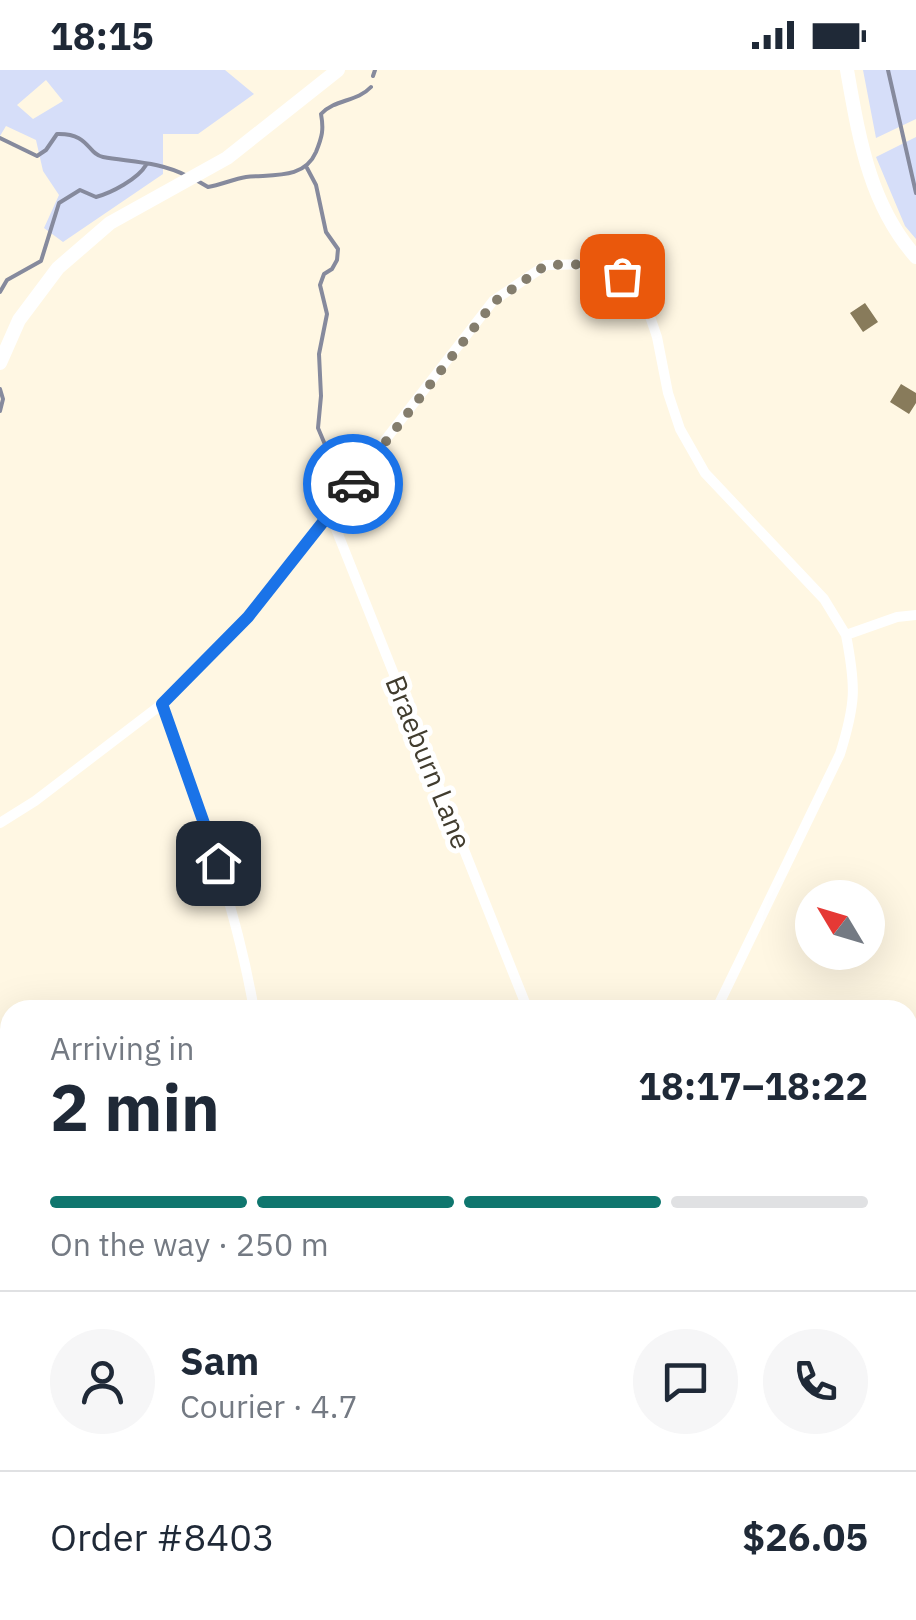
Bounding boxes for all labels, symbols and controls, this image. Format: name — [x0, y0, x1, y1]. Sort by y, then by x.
text: 18:15 — [50, 11, 154, 60]
pin — [580, 234, 665, 319]
icon: bag — [595, 249, 650, 304]
courier — [303, 434, 403, 534]
icon: car — [326, 457, 381, 512]
street label: Braeburn Lane — [377, 670, 481, 854]
pin — [176, 821, 261, 906]
icon: home — [191, 836, 246, 891]
north arrow — [795, 880, 885, 970]
map controls — [795, 880, 885, 970]
text: Arriving in — [50, 1027, 195, 1069]
text: 18:17–18:22 — [638, 1061, 868, 1110]
text: 2 min — [50, 1064, 220, 1149]
text: On the way · 250 m — [50, 1223, 329, 1265]
button: person — [50, 1329, 155, 1434]
button: chat — [633, 1329, 738, 1434]
button: phone — [763, 1329, 868, 1434]
text: Sam — [180, 1336, 259, 1385]
text: Courier · 4.7 — [180, 1385, 358, 1427]
text: Order #8403 — [50, 1512, 275, 1561]
text: $26.05 — [742, 1512, 868, 1561]

